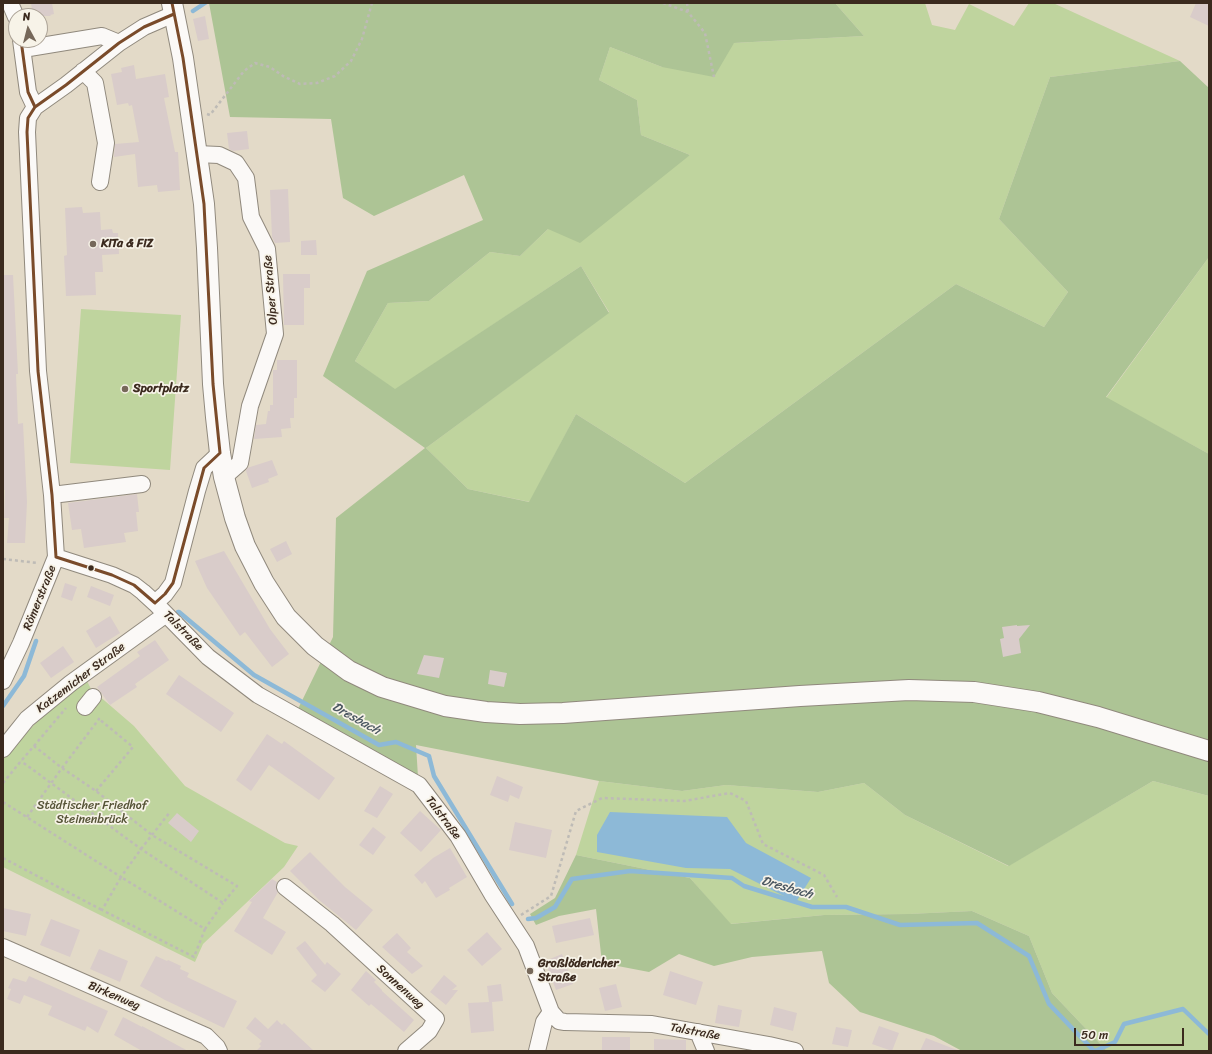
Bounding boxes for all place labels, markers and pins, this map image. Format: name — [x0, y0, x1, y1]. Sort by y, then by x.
place label: KiTa & FiZ — [101, 237, 154, 251]
marker: KiTa & FiZ — [88, 239, 98, 249]
place label: Sportplatz — [133, 382, 189, 396]
marker: Sportplatz — [120, 384, 130, 394]
unlabelled marker — [86, 563, 96, 573]
place label: Großlödericher Straße — [538, 957, 618, 985]
marker: Großlödericher Straße — [525, 966, 535, 976]

